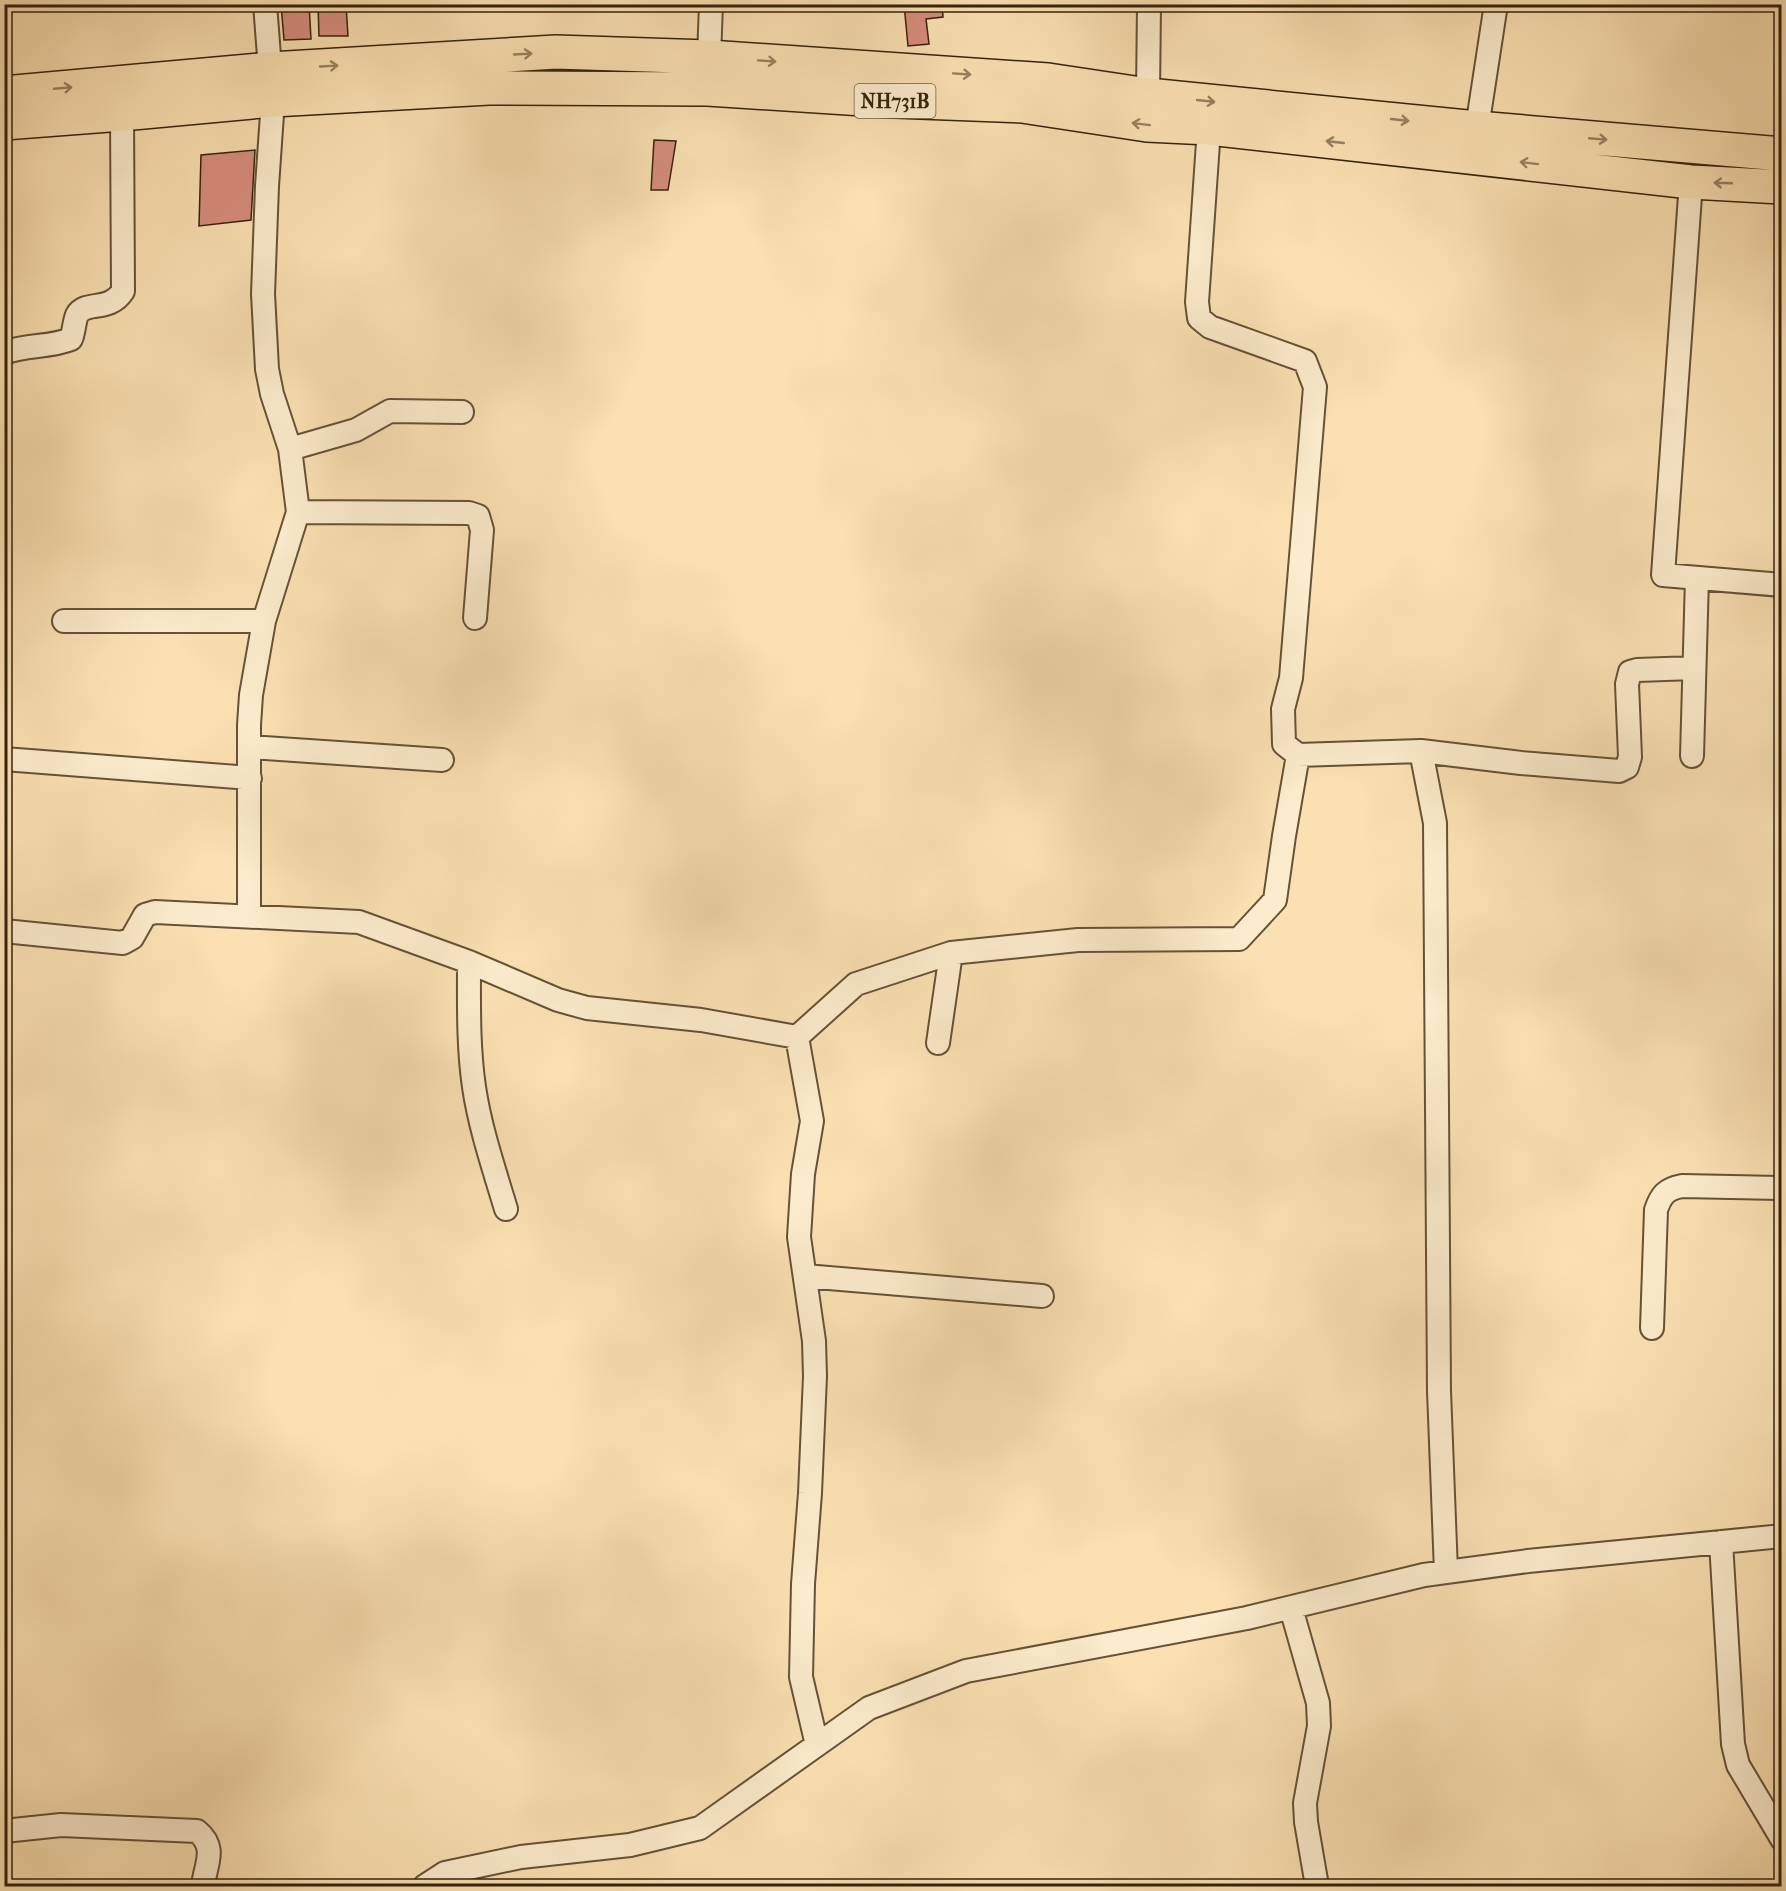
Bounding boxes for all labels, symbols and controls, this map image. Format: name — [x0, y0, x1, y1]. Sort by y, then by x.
one-way arrow — [513, 48, 533, 59]
one-way arrow — [757, 56, 777, 67]
one-way arrow — [318, 60, 338, 71]
one-way arrow — [951, 69, 971, 80]
one-way arrow — [52, 82, 72, 93]
road number: NH731B — [854, 84, 936, 118]
one-way arrow — [1195, 96, 1215, 107]
one-way arrow — [1389, 115, 1409, 126]
one-way arrow — [1132, 118, 1152, 129]
one-way arrow — [1588, 133, 1608, 144]
one-way arrow — [1326, 136, 1346, 147]
one-way arrow — [1520, 157, 1540, 168]
one-way arrow — [1714, 177, 1734, 189]

